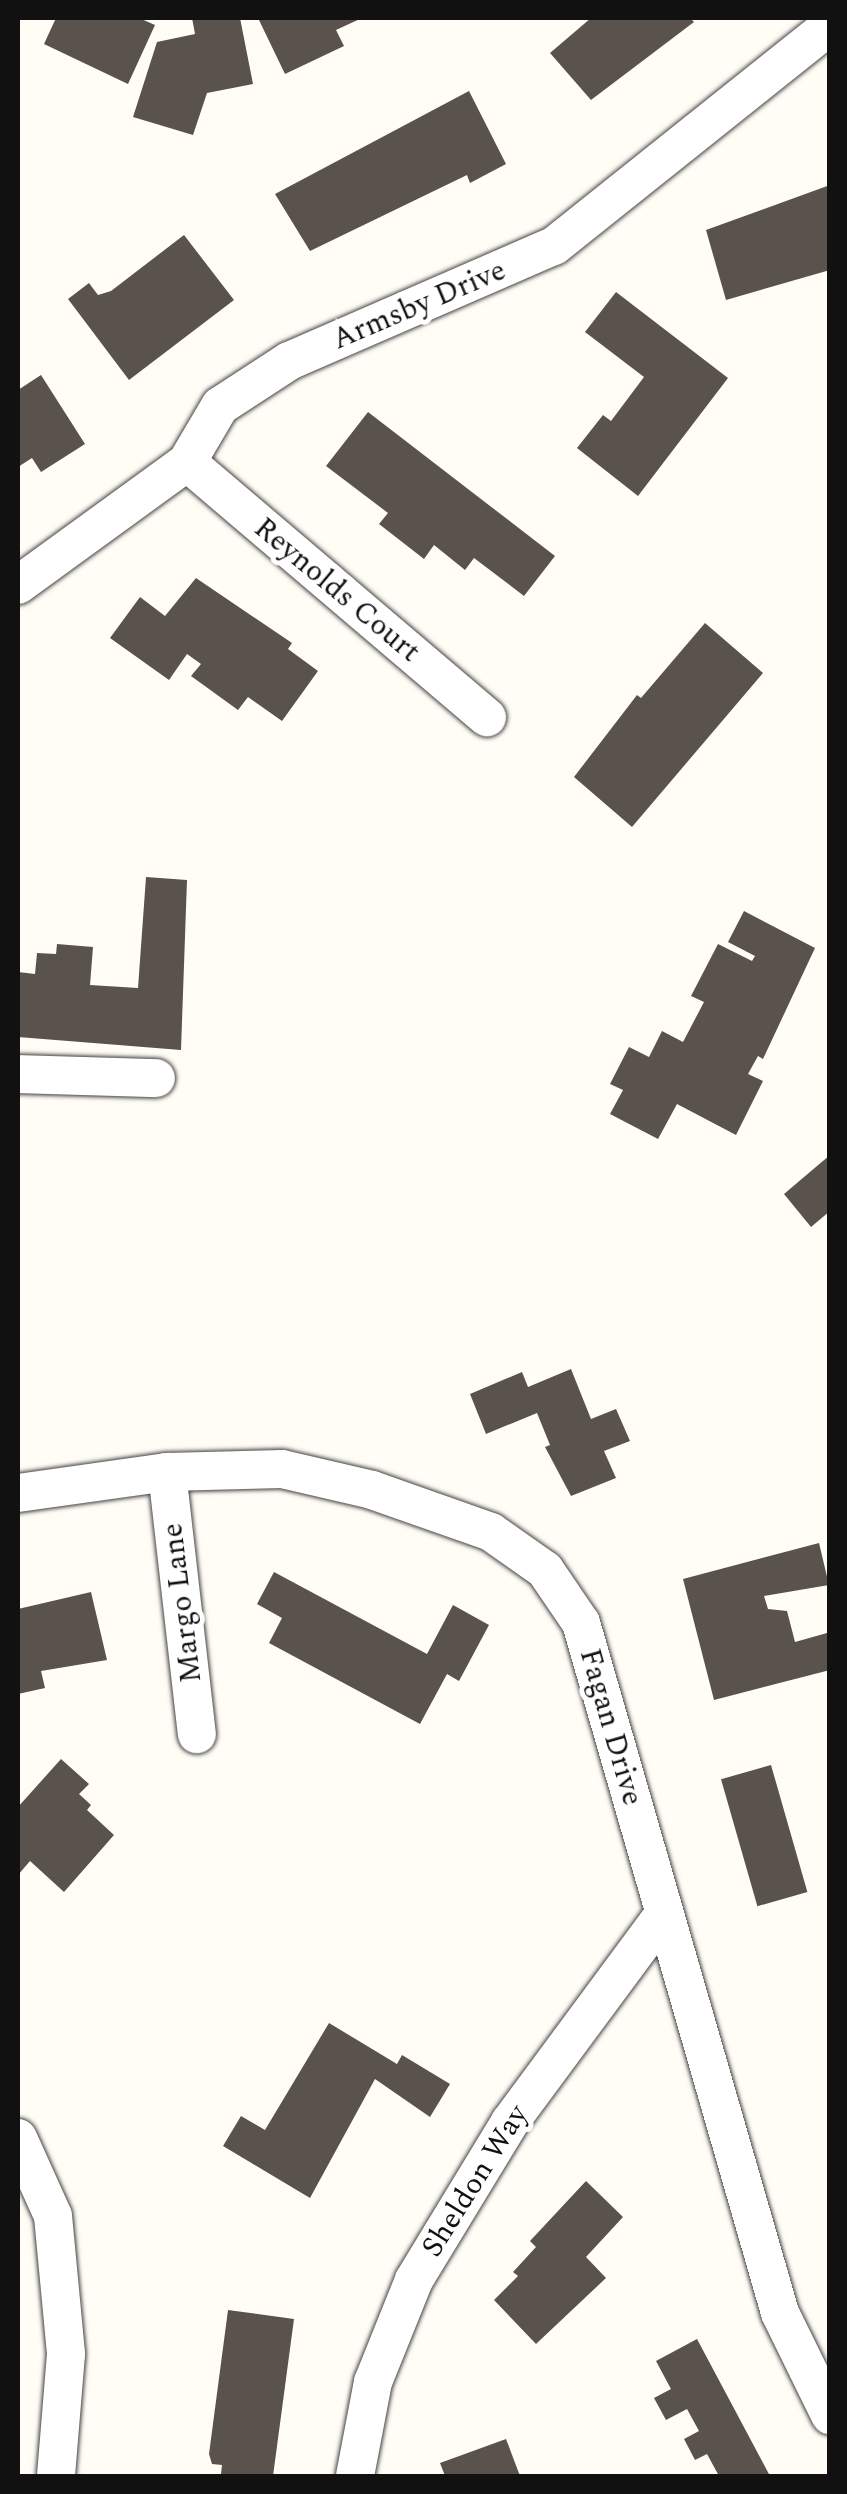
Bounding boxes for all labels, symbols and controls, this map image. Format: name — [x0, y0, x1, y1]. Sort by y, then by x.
street label: Armsby Drive — [327, 252, 511, 358]
street label: Reynolds Court — [247, 510, 427, 670]
street label: Margo Lane — [154, 1521, 210, 1685]
street label: Fagan Drive — [571, 1644, 651, 1810]
street label: Sheldon Way — [414, 2098, 536, 2264]

